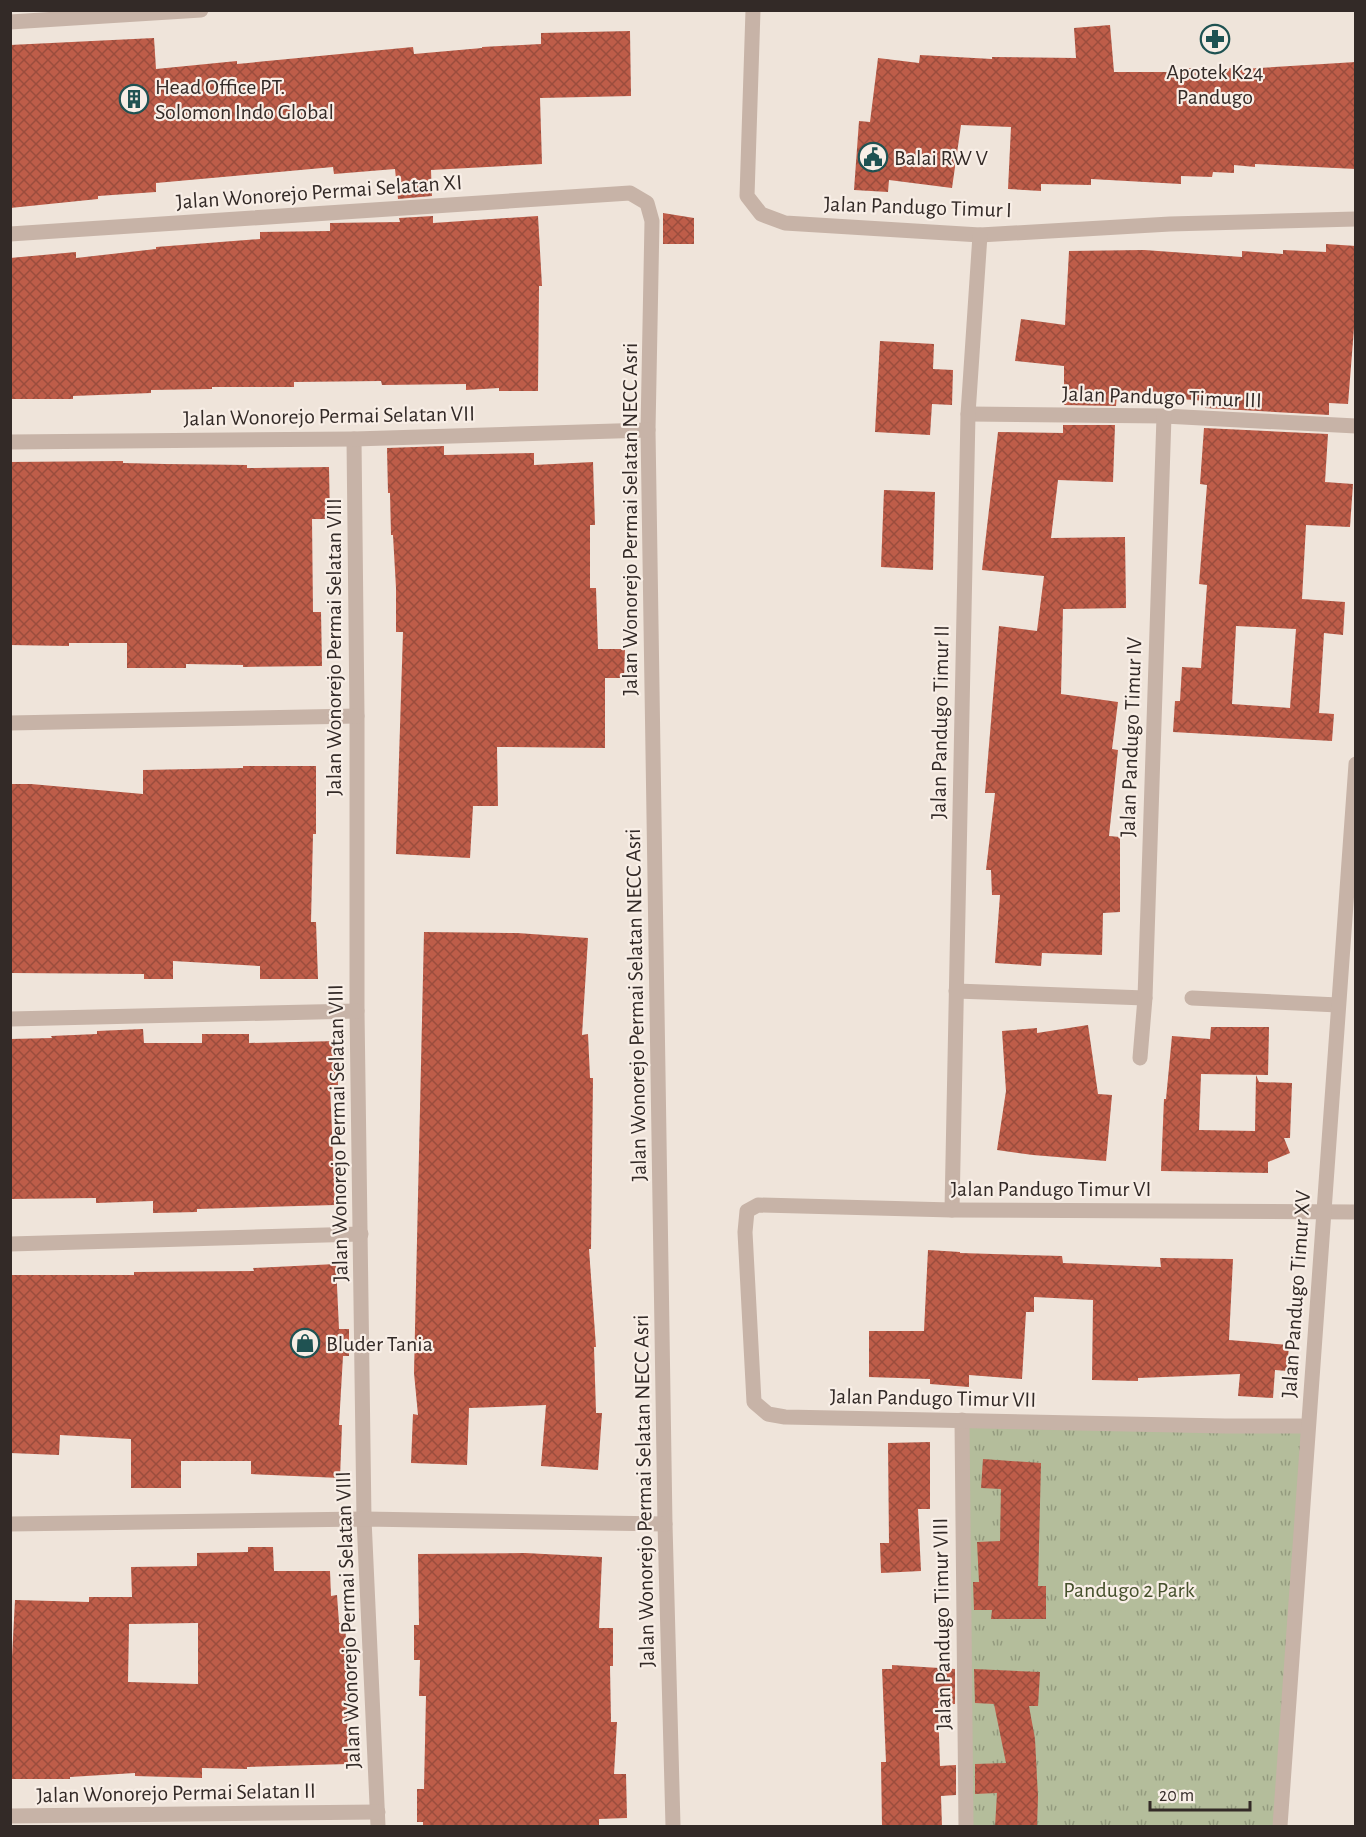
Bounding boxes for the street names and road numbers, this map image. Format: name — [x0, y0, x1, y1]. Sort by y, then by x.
street label: Jalan Wonorejo Permai Selatan XI — [175, 171, 463, 213]
street label: Jalan Pandugo Timur I — [824, 193, 1012, 221]
street label: Jalan Wonorejo Permai Selatan NECC Asri — [619, 343, 641, 695]
street label: Jalan Pandugo Timur III — [1062, 383, 1262, 411]
street label: Jalan Wonorejo Permai Selatan VII — [183, 402, 475, 430]
street label: Jalan Wonorejo Permai Selatan VIII — [323, 498, 345, 796]
street label: Jalan Pandugo Timur II — [927, 625, 953, 819]
street label: Jalan Pandugo Timur IV — [1117, 636, 1146, 837]
street label: Jalan Wonorejo Permai Selatan NECC Asri — [622, 828, 650, 1182]
street label: Jalan Wonorejo Permai Selatan VIII — [324, 984, 352, 1282]
street label: Jalan Pandugo Timur VI — [951, 1178, 1151, 1200]
street label: Jalan Pandugo Timur XV — [1278, 1189, 1314, 1398]
street label: Jalan Wonorejo Permai Selatan NECC Asri — [630, 1314, 658, 1668]
street label: Jalan Pandugo Timur VII — [830, 1385, 1036, 1411]
street label: Jalan Wonorejo Permai Selatan VIII — [332, 1471, 364, 1769]
street label: Jalan Pandugo Timur VIII — [929, 1518, 955, 1730]
street label: Jalan Wonorejo Permai Selatan II — [36, 1780, 316, 1806]

